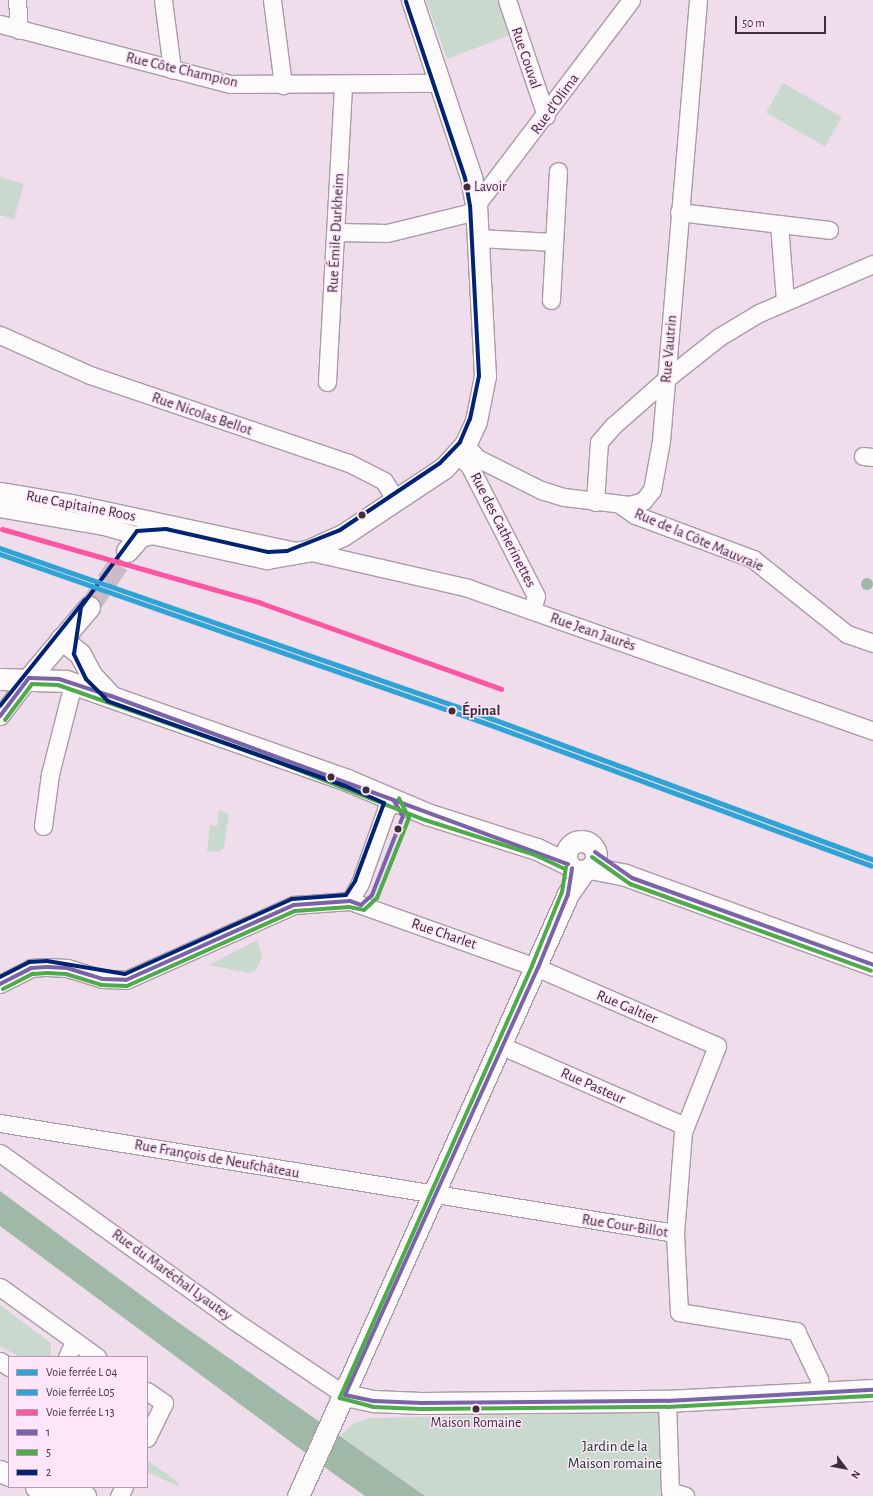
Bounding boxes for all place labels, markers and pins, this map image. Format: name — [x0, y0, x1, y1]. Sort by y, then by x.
place label: Lavoir — [474, 179, 507, 195]
marker: Lavoir — [462, 182, 472, 192]
unlabelled marker — [357, 510, 367, 520]
place label: Épinal — [462, 702, 500, 720]
marker: Épinal — [445, 704, 459, 718]
unlabelled marker — [326, 772, 336, 782]
unlabelled marker — [361, 785, 371, 795]
unlabelled marker — [393, 824, 403, 834]
marker: Maison Romaine — [471, 1404, 481, 1414]
place label: Maison Romaine — [431, 1415, 521, 1431]

